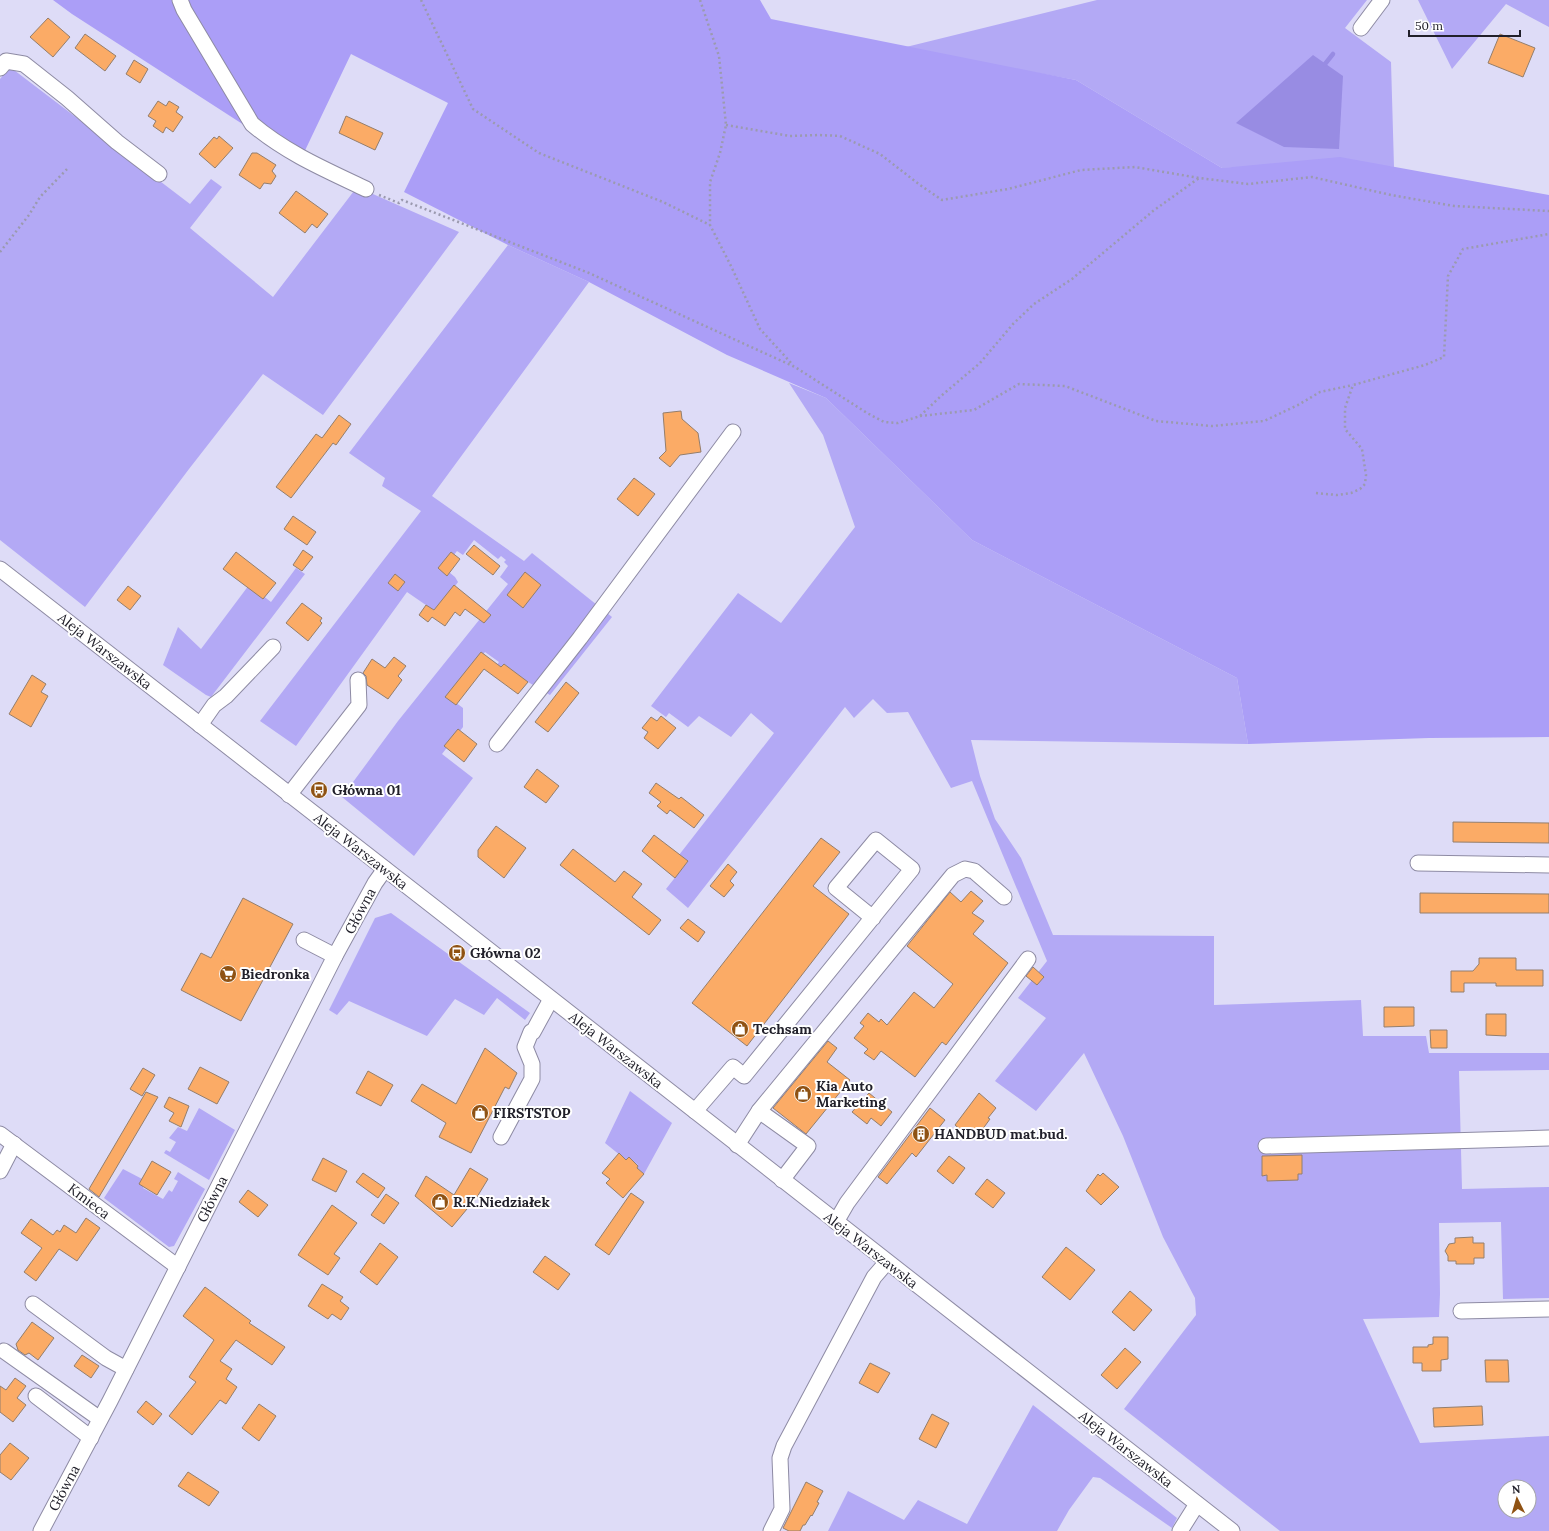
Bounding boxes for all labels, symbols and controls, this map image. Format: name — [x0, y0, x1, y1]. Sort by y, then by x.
scale bar — [1409, 12, 1520, 38]
text: 50 m — [1415, 18, 1443, 33]
street label: Aleja Warszawska — [54, 608, 156, 693]
bus stop icon: Główna 01 — [309, 780, 329, 800]
place label: Główna 01 — [332, 781, 401, 799]
street label: Aleja Warszawska — [310, 808, 412, 893]
street label: Główna — [340, 885, 380, 937]
bus stop icon: Główna 02 — [447, 943, 467, 963]
place label: Główna 02 — [470, 944, 541, 962]
supermarket icon: Biedronka — [218, 964, 238, 984]
place label: Biedronka — [241, 965, 310, 983]
street label: Aleja Warszawska — [565, 1007, 667, 1092]
shop icon: Techsam — [730, 1019, 750, 1039]
place label: Techsam — [753, 1020, 812, 1038]
place label: Kia Auto Marketing — [816, 1077, 887, 1111]
shop icon: Kia Auto Marketing — [793, 1084, 813, 1104]
shop icon: FIRSTSTOP — [470, 1103, 490, 1123]
place label: FIRSTSTOP — [493, 1104, 571, 1122]
building icon: HANDBUD mat.bud. — [911, 1124, 931, 1144]
place label: HANDBUD mat.bud. — [934, 1125, 1068, 1143]
street label: Główna — [193, 1173, 231, 1225]
street label: Kmieca — [64, 1179, 114, 1223]
shop icon: R.K.Niedziałek — [430, 1192, 450, 1212]
place label: R.K.Niedziałek — [453, 1193, 550, 1211]
street label: Aleja Warszawska — [820, 1207, 922, 1292]
street label: Aleja Warszawska — [1075, 1406, 1177, 1491]
street label: Główna — [44, 1462, 84, 1514]
north arrow — [1497, 1479, 1537, 1519]
text: N — [1511, 1482, 1521, 1496]

